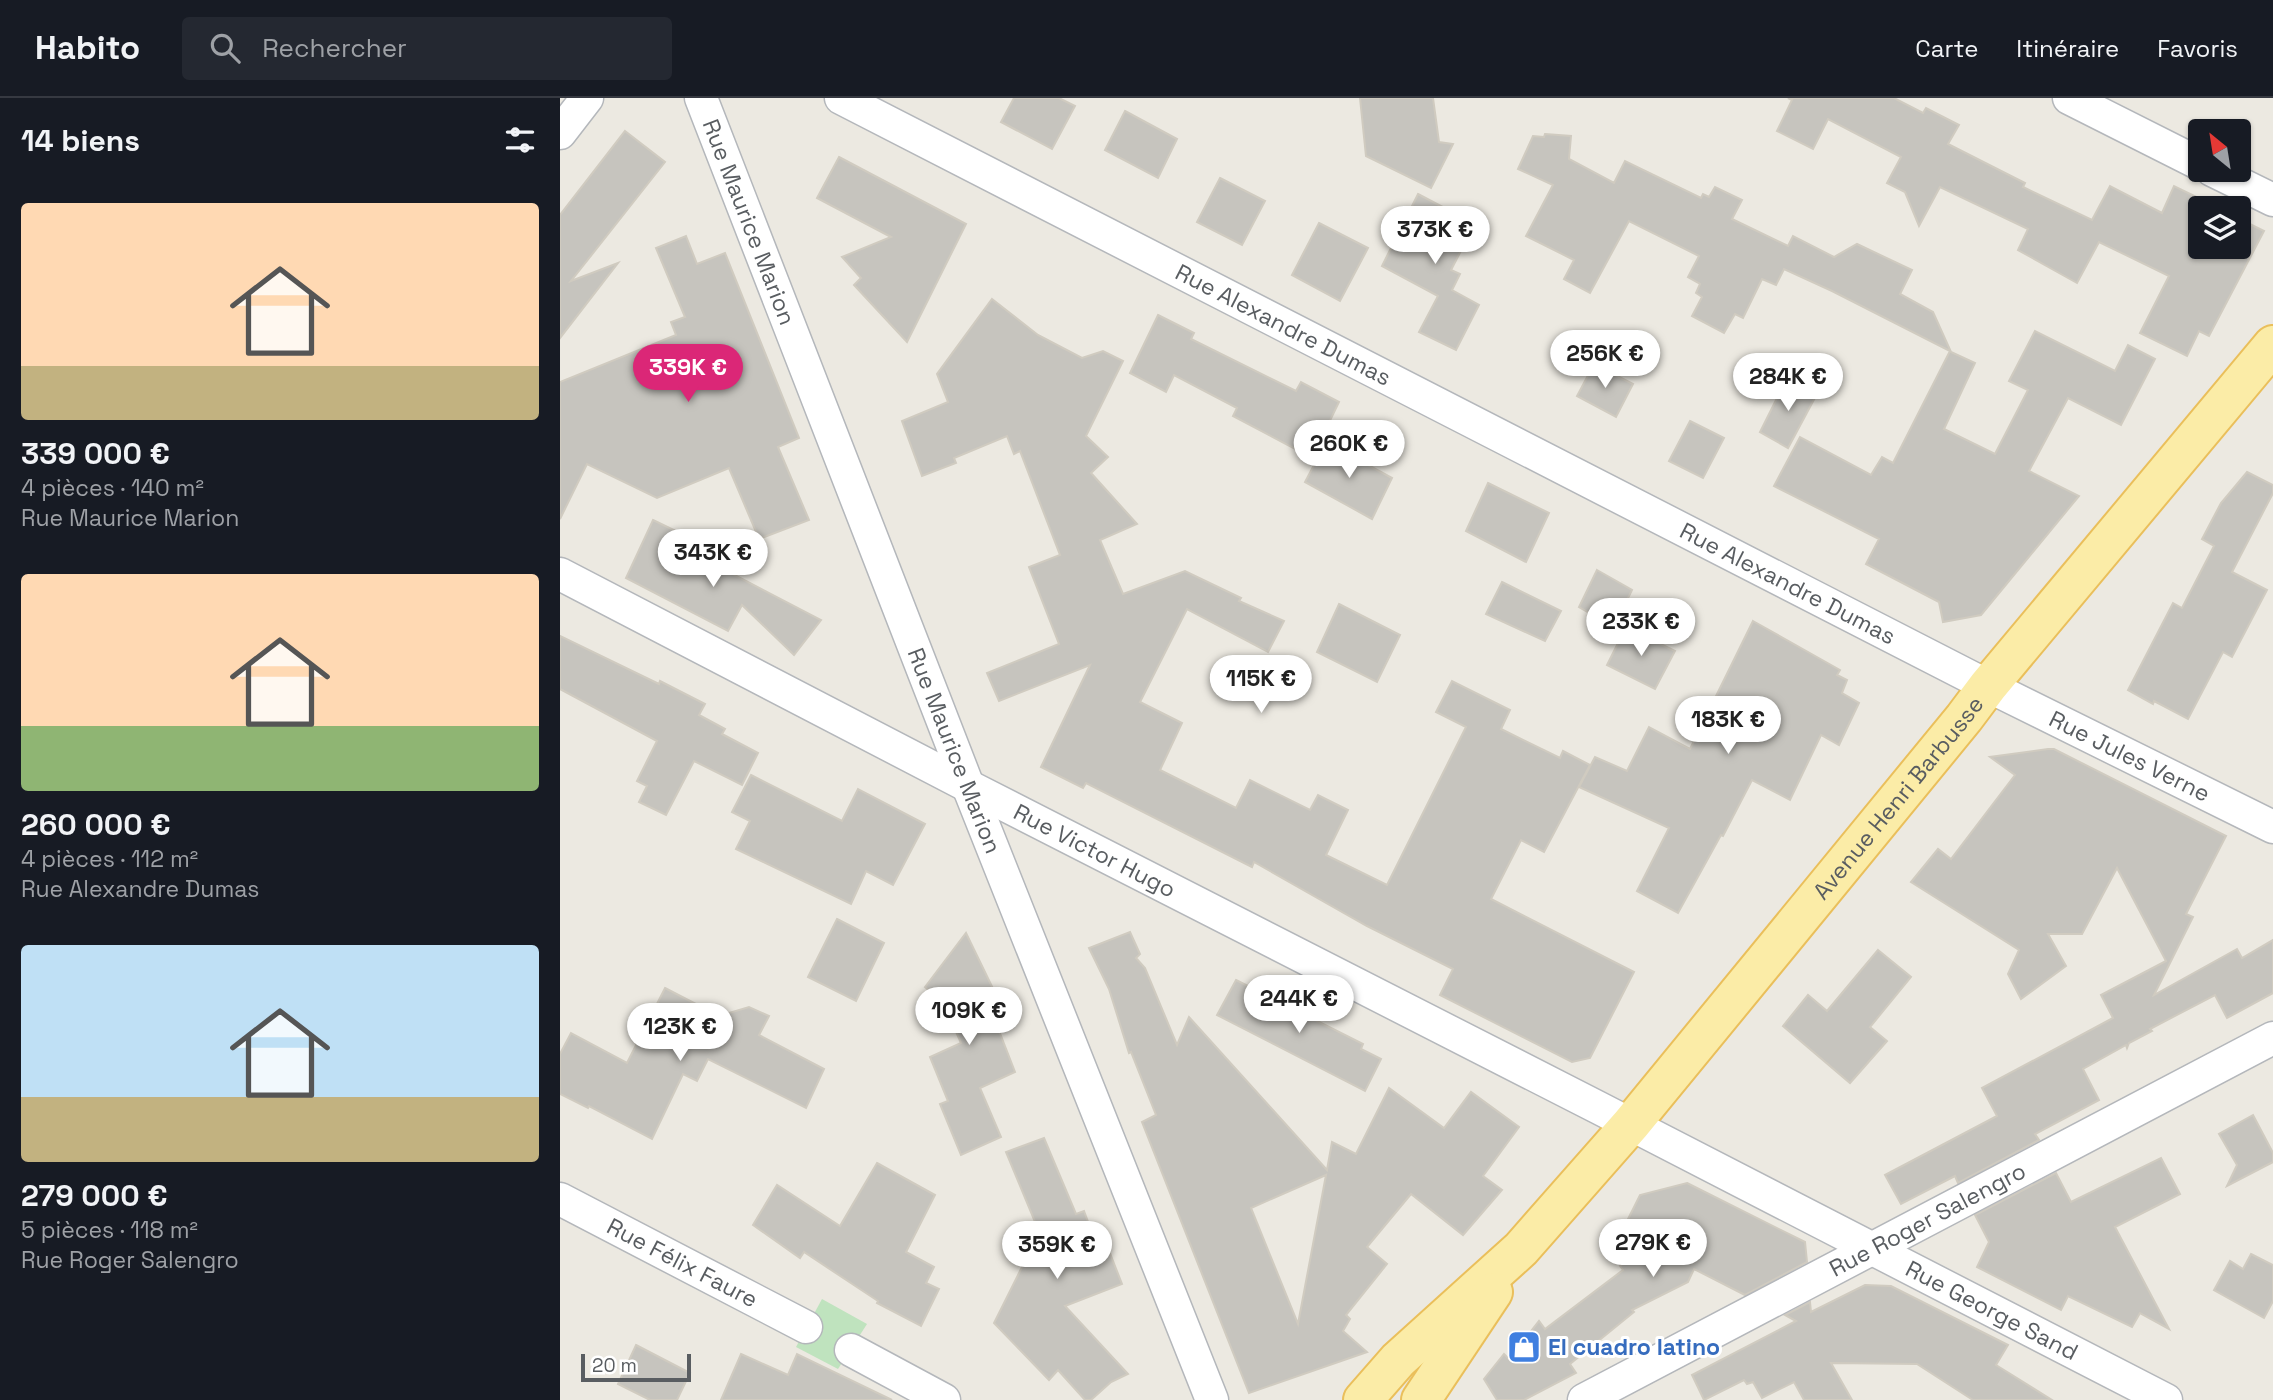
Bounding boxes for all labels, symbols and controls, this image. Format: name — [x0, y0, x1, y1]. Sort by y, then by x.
search box — [182, 17, 672, 80]
text: Habito — [35, 27, 140, 69]
icon: search — [206, 29, 244, 67]
text: Rechercher — [262, 31, 407, 65]
text: Carte — [1915, 33, 1978, 64]
text: Itinéraire — [2016, 33, 2119, 64]
text: Favoris — [2157, 33, 2238, 64]
street label: Rue Maurice Marion — [696, 115, 803, 329]
north arrow — [2188, 119, 2250, 182]
map controls — [2188, 119, 2251, 259]
text: 14 biens — [21, 121, 140, 160]
icon: filters — [501, 121, 539, 159]
button: layers — [2188, 196, 2251, 259]
pin: 373K € — [1378, 206, 1492, 266]
text: 373K € — [1397, 214, 1473, 244]
icon: home — [217, 248, 343, 374]
street label: Rue Alexandre Dumas — [1170, 257, 1396, 392]
pin: 256K € — [1548, 330, 1662, 390]
text: 256K € — [1566, 338, 1644, 368]
pin: 339K € — [631, 344, 745, 404]
text: 339K € — [649, 352, 727, 382]
pin: 284K € — [1731, 354, 1845, 413]
text: 284K € — [1749, 361, 1827, 391]
pin: 260K € — [1292, 420, 1406, 480]
text: 260K € — [1310, 428, 1388, 458]
text: 339 000 € — [21, 434, 170, 473]
text: 4 pièces · 140 m² — [21, 473, 204, 503]
text: Rue Maurice Marion — [21, 503, 239, 533]
street label: Rue Alexandre Dumas — [1675, 516, 1901, 651]
pin: 343K € — [656, 530, 770, 589]
text: 343K € — [674, 537, 752, 567]
pin: 233K € — [1584, 598, 1698, 658]
text: 233K € — [1602, 606, 1680, 636]
icon: home — [217, 619, 343, 745]
street label: Rue Maurice Marion — [901, 643, 1008, 858]
pin: 115K € — [1204, 656, 1318, 715]
text: 115K € — [1226, 663, 1296, 693]
street label: Avenue Henri Barbusse — [1806, 690, 1990, 906]
pin: 183K € — [1671, 696, 1785, 756]
text: 183K € — [1691, 704, 1765, 734]
street label: Rue Jules Verne — [2044, 704, 2215, 808]
street label: Rue Victor Hugo — [1008, 797, 1181, 904]
text: 260 000 € — [21, 805, 171, 844]
text: 4 pièces · 112 m² — [21, 844, 198, 874]
text: Rue Alexandre Dumas — [21, 874, 259, 904]
pin: 244K € — [1242, 976, 1356, 1035]
text: 244K € — [1260, 983, 1338, 1013]
pin: 109K € — [912, 988, 1026, 1047]
icon: home — [217, 990, 343, 1116]
text: 109K € — [931, 995, 1007, 1025]
pin: 123K € — [623, 1004, 737, 1063]
text: 123K € — [643, 1011, 717, 1041]
street label: Rue Roger Salengro — [1824, 1156, 2031, 1283]
text: 279 000 € — [21, 1176, 168, 1215]
street label: Rue Félix Faure — [602, 1211, 763, 1314]
text: 5 pièces · 118 m² — [21, 1215, 198, 1245]
pin: 279K € — [1596, 1220, 1710, 1279]
pin: 359K € — [1000, 1222, 1114, 1281]
text: 279K € — [1615, 1227, 1691, 1257]
text: 359K € — [1018, 1229, 1096, 1259]
text: Rue Roger Salengro — [21, 1245, 239, 1275]
street label: Rue George Sand — [1900, 1253, 2083, 1367]
shop icon: El cuadro latino — [1505, 1328, 1543, 1366]
place label: El cuadro latino — [1548, 1332, 1720, 1362]
scale bar — [581, 1351, 691, 1383]
text: 20 m — [592, 1353, 637, 1378]

